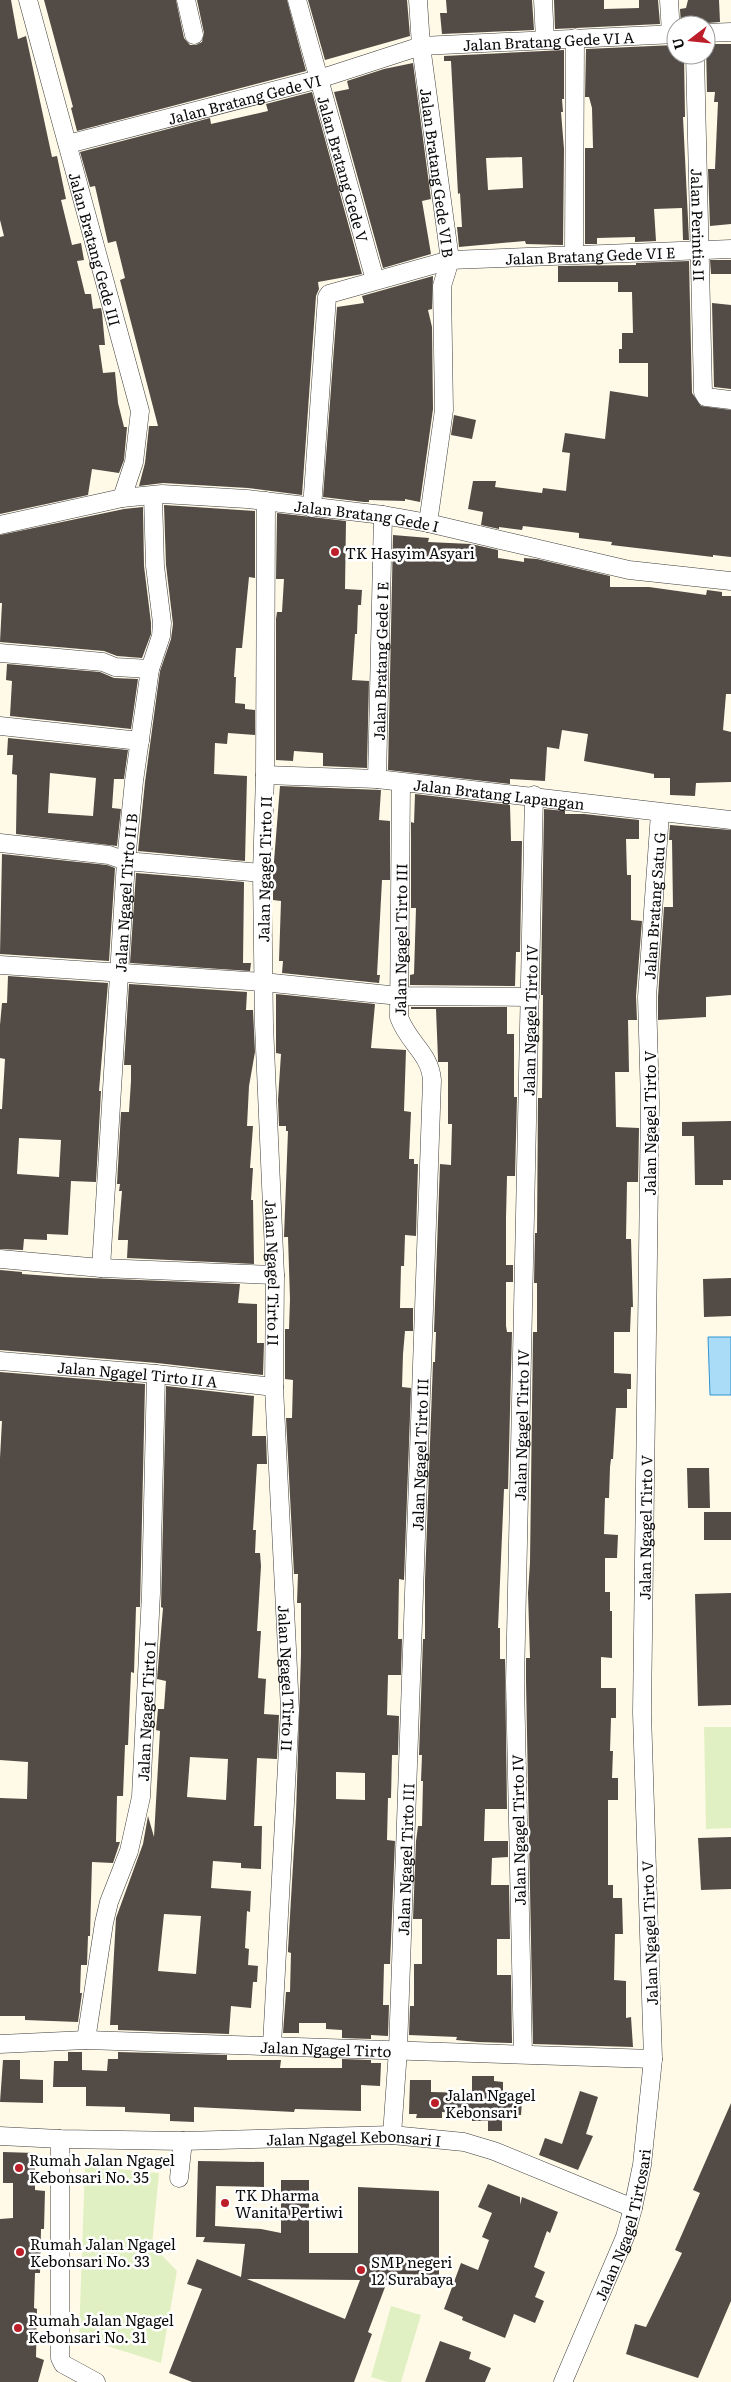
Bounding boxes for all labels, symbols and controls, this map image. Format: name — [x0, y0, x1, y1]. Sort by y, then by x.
north arrow — [666, 15, 716, 65]
street label: Jalan Bratang Gede VI A — [462, 24, 635, 56]
text: U — [666, 36, 689, 52]
street label: Jalan Bratang Gede VI — [165, 67, 323, 129]
street label: Jalan Bratang Gede VI B — [415, 87, 461, 259]
street label: Jalan Bratang Gede V — [313, 92, 375, 245]
street label: Jalan Perintis II — [686, 168, 712, 282]
street label: Jalan Bratang Gede III — [64, 169, 128, 329]
street label: Jalan Bratang Gede VI E — [505, 240, 676, 269]
street label: Jalan Bratang Gede I — [293, 493, 442, 537]
place label: TK Hasyim Asyari — [345, 541, 475, 564]
marker: TK Hasyim Asyari — [329, 546, 341, 558]
street label: Jalan Bratang Gede I E — [366, 581, 393, 741]
street label: Jalan Bratang Lapangan — [412, 772, 586, 814]
street label: Jalan Ngagel Tirto II — [251, 796, 277, 942]
street label: Jalan Ngagel Tirto II B — [108, 812, 142, 973]
street label: Jalan Bratang Satu G — [637, 831, 670, 980]
street label: Jalan Ngagel Tirto III — [388, 863, 412, 1016]
street label: Jalan Ngagel Tirto IV — [516, 944, 542, 1096]
street label: Jalan Ngagel Tirto V — [638, 1050, 661, 1196]
street label: Jalan Ngagel Tirto II — [260, 1199, 287, 1346]
street label: Jalan Ngagel Tirto IV — [507, 1349, 534, 1501]
street label: Jalan Ngagel Tirto II A — [56, 1354, 219, 1392]
street label: Jalan Ngagel Tirto III — [405, 1378, 433, 1531]
street label: Jalan Ngagel Tirto V — [632, 1455, 657, 1600]
street label: Jalan Ngagel Tirto II — [273, 1604, 302, 1752]
street label: Jalan Ngagel Tirto I — [130, 1640, 160, 1782]
street label: Jalan Ngagel Tirto IV — [505, 1754, 531, 1906]
street label: Jalan Ngagel Tirto III — [391, 1783, 419, 1936]
street label: Jalan Ngagel Tirto V — [635, 1860, 663, 2006]
street label: Jalan Ngagel Tirto — [260, 2034, 392, 2062]
place label: Jalan Ngagel Kebonsari — [445, 2083, 536, 2123]
marker: Jalan Ngagel Kebonsari — [429, 2097, 441, 2109]
street label: Jalan Ngagel Kebonsari I — [266, 2123, 442, 2151]
place label: Rumah Jalan Ngagel Kebonsari No. 35 — [29, 2148, 175, 2188]
street label: Jalan Ngagel Tirtosari — [588, 2148, 655, 2304]
marker: Rumah Jalan Ngagel Kebonsari No. 35 — [13, 2162, 25, 2174]
place label: TK Dharma Wanita Pertiwi — [235, 2183, 343, 2223]
marker: TK Dharma Wanita Pertiwi — [219, 2197, 231, 2209]
place label: Rumah Jalan Ngagel Kebonsari No. 33 — [30, 2232, 176, 2272]
marker: Rumah Jalan Ngagel Kebonsari No. 33 — [14, 2246, 26, 2258]
place label: SMP negeri 12 Surabaya — [371, 2250, 455, 2290]
marker: SMP negeri 12 Surabaya — [355, 2264, 367, 2276]
place label: Rumah Jalan Ngagel Kebonsari No. 31 — [28, 2308, 174, 2348]
marker: Rumah Jalan Ngagel Kebonsari No. 31 — [12, 2322, 24, 2334]

